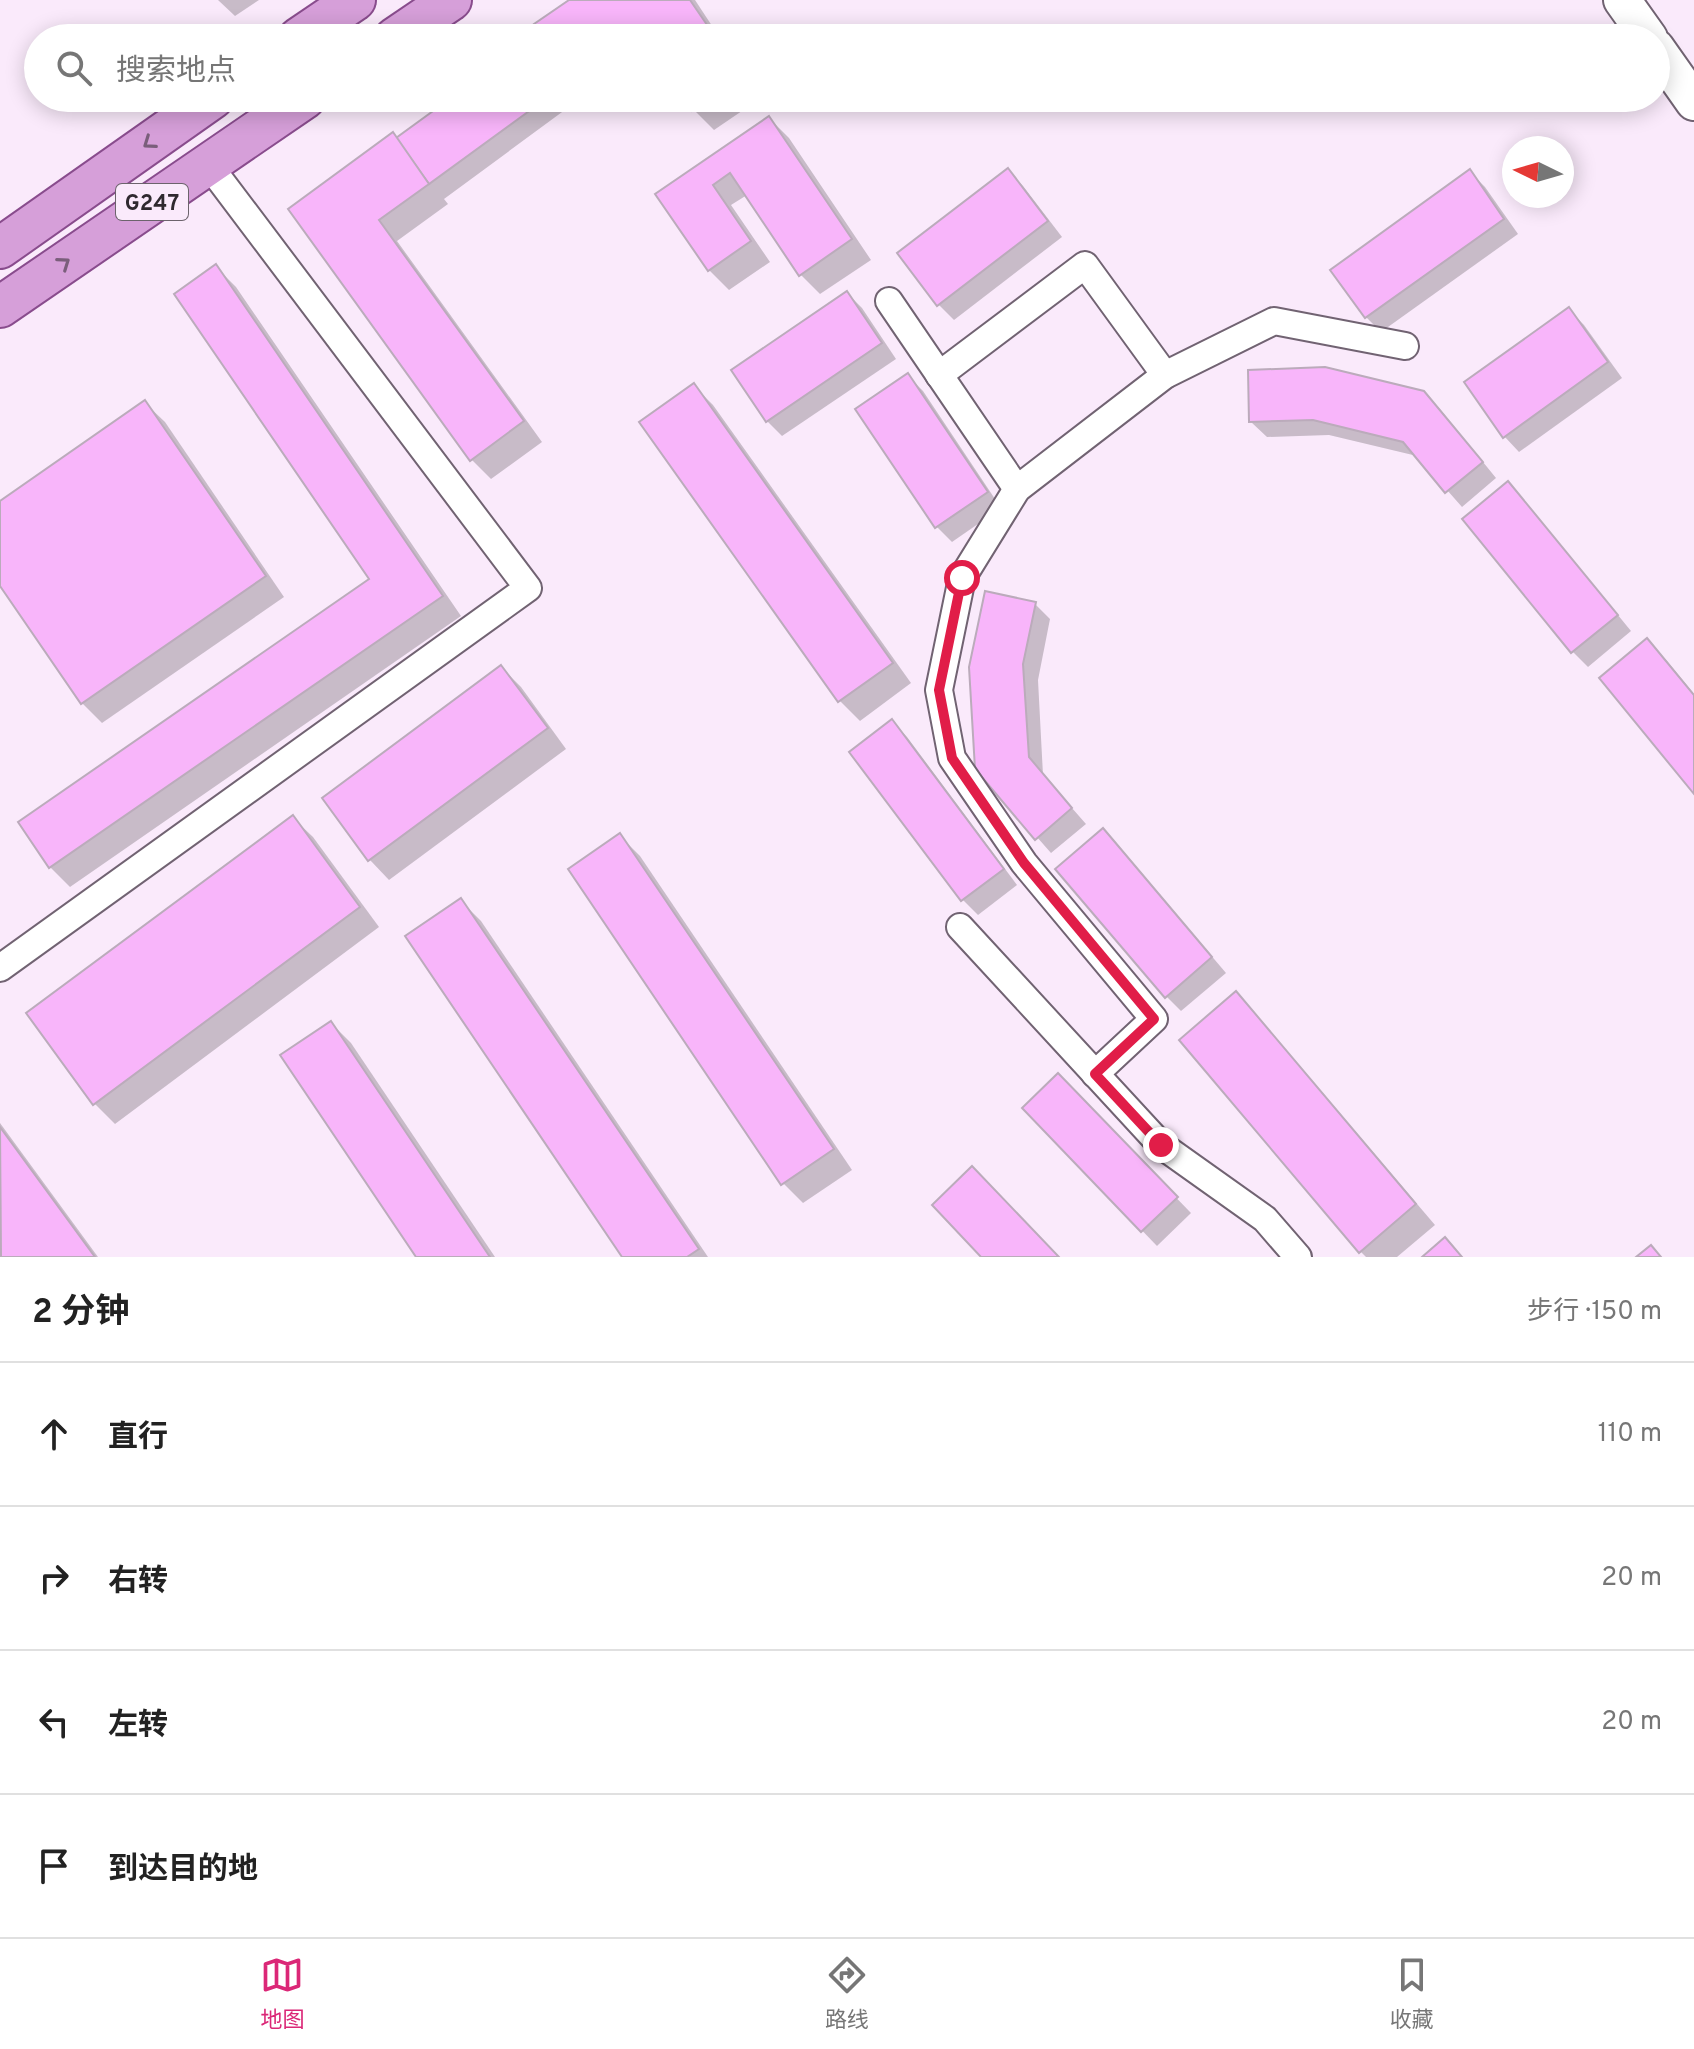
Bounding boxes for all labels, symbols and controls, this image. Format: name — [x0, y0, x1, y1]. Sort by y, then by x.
search box — [24, 24, 1670, 112]
icon: search — [52, 46, 96, 90]
text: 搜索地点 — [116, 54, 236, 91]
one-way arrow — [144, 133, 158, 148]
north arrow — [1502, 136, 1574, 208]
road number: G247 — [116, 184, 188, 220]
one-way arrow — [56, 258, 70, 273]
route start — [944, 560, 980, 596]
route end — [1143, 1127, 1179, 1163]
text: 2 分钟 — [32, 1292, 129, 1335]
text: 步行 · 150 m — [1527, 1296, 1662, 1329]
icon: ahead — [32, 1412, 76, 1456]
text: 110 m — [1598, 1418, 1662, 1451]
text: 直行 — [108, 1420, 168, 1457]
icon: right — [32, 1556, 76, 1600]
text: 20 m — [1601, 1562, 1662, 1595]
text: 右转 — [108, 1564, 168, 1601]
icon: left — [32, 1700, 76, 1744]
text: 20 m — [1601, 1706, 1662, 1739]
text: 左转 — [108, 1708, 168, 1745]
icon: arrive — [32, 1844, 76, 1888]
text: 到达目的地 — [108, 1852, 258, 1889]
tab: 地图 — [260, 1953, 304, 2035]
tab: 路线 — [825, 1953, 869, 2035]
tab: 收藏 — [1390, 1953, 1434, 2035]

